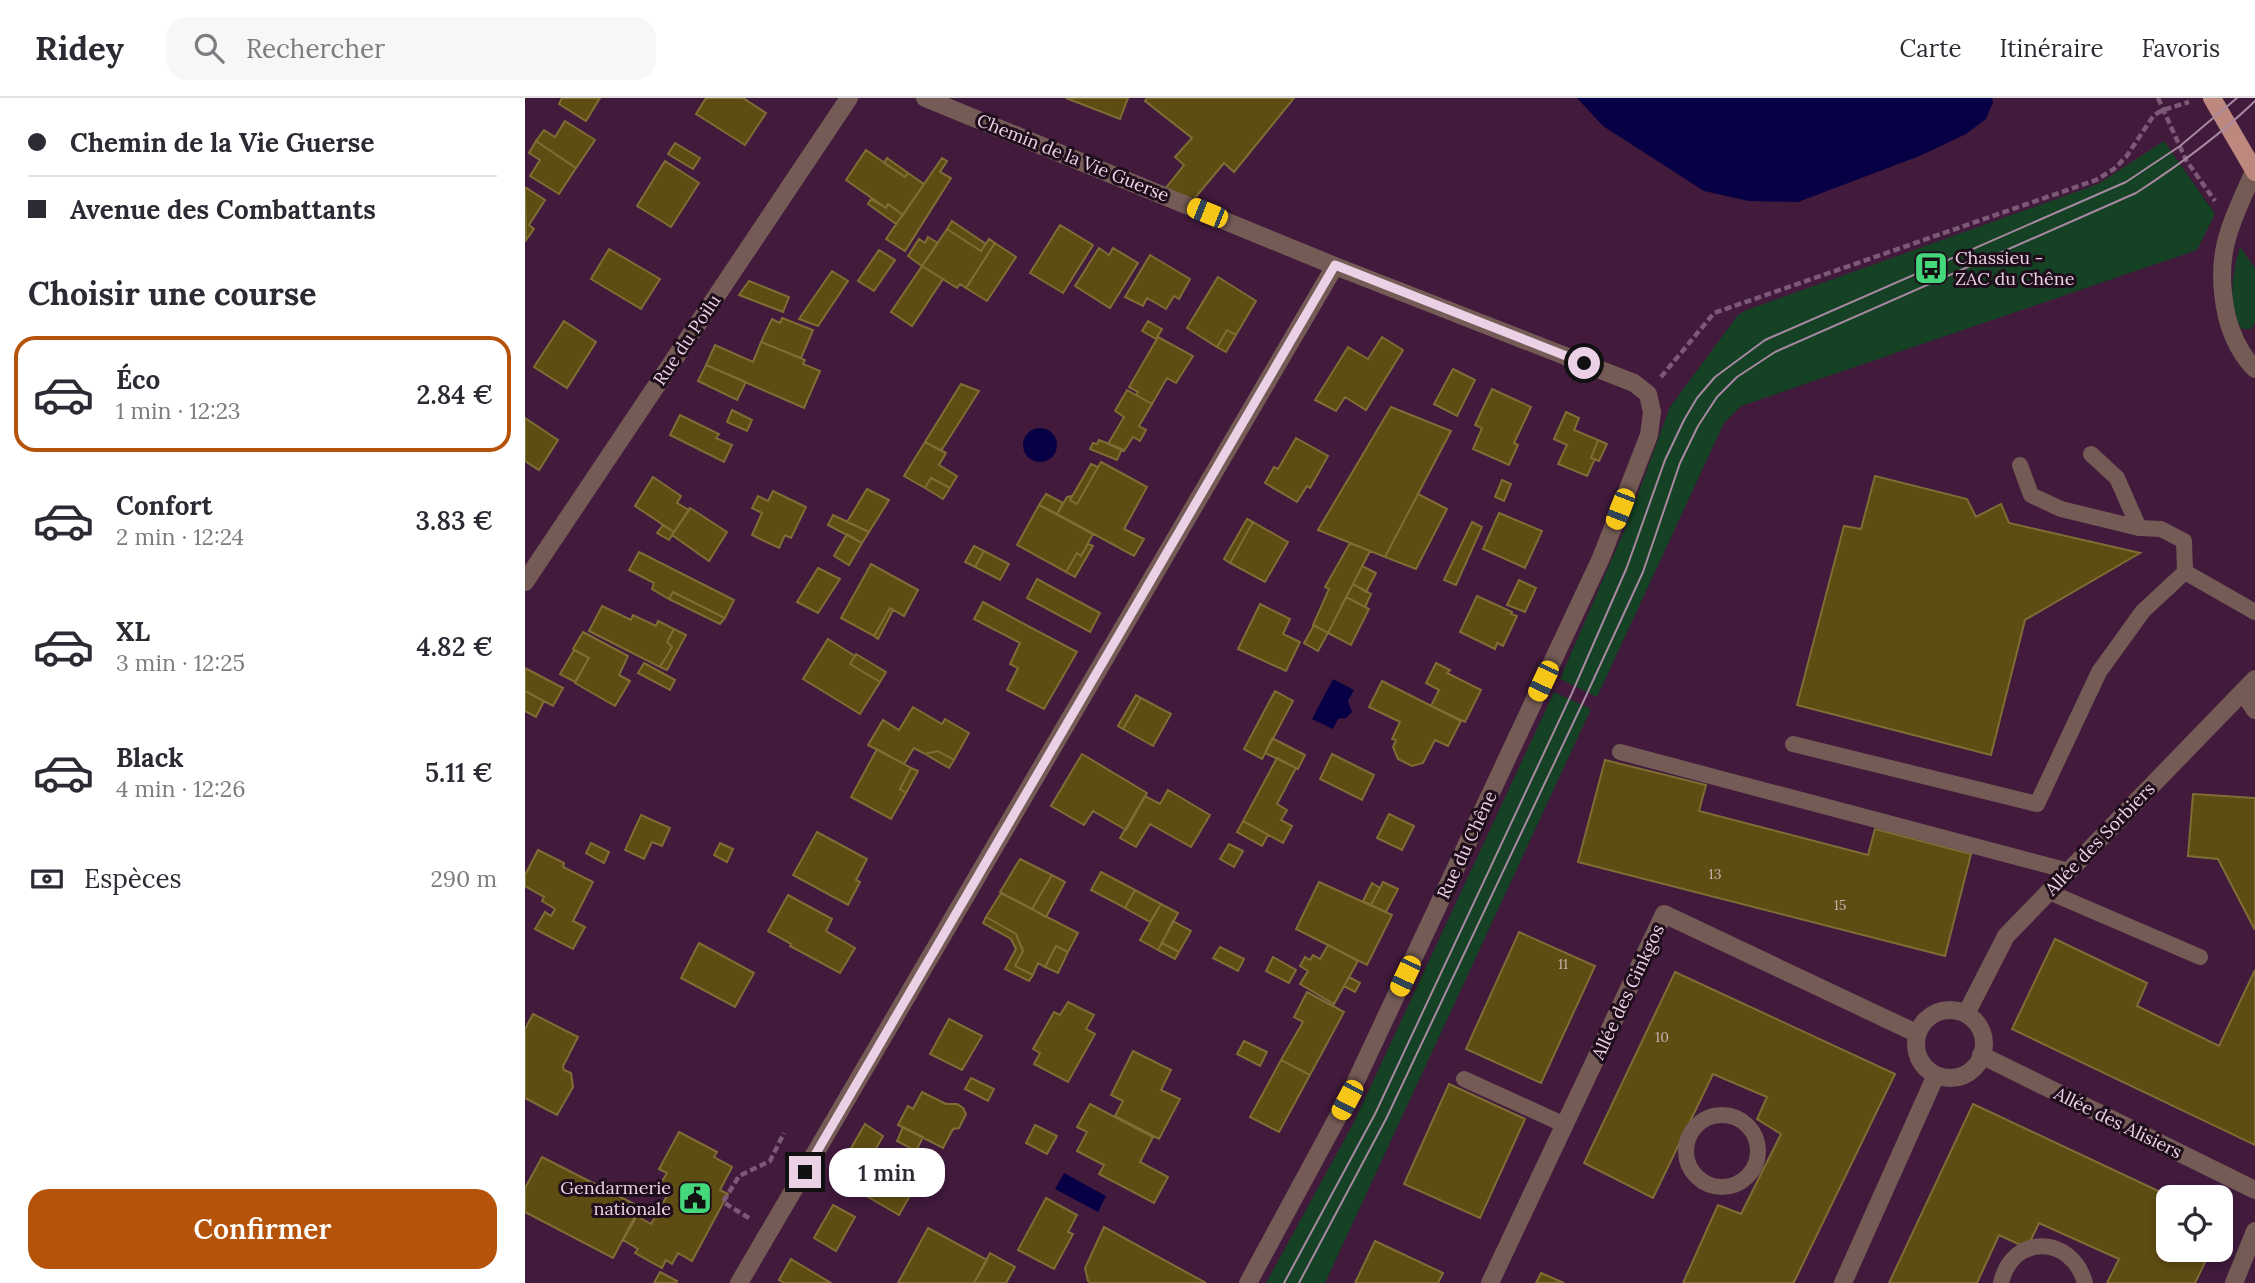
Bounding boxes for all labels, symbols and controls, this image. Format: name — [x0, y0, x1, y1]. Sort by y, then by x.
search box — [166, 17, 656, 80]
text: Ridey — [35, 27, 124, 69]
icon: search — [190, 29, 228, 67]
text: Rechercher — [246, 32, 385, 65]
text: Carte — [1900, 33, 1962, 64]
text: Itinéraire — [2000, 33, 2103, 64]
text: Favoris — [2141, 33, 2220, 64]
street label: Chemin de la Vie Guerse — [974, 108, 1173, 207]
text: Chemin de la Vie Guerse — [70, 126, 374, 159]
text: Avenue des Combattants — [70, 193, 376, 226]
car — [1184, 195, 1231, 231]
place label: Chassieu - ZAC du Chêne — [1955, 246, 2075, 290]
bus stop icon: Chassieu - ZAC du Chêne — [1912, 249, 1950, 287]
text: Choisir une course — [28, 273, 316, 314]
street label: Rue du Poilu — [648, 290, 726, 390]
route start — [1568, 347, 1600, 379]
icon: car — [32, 363, 95, 426]
text: Éco — [116, 363, 160, 396]
text: 2.84 € — [417, 378, 493, 411]
text: 1 min · 12:23 — [116, 396, 241, 425]
car — [1603, 486, 1638, 532]
icon: car — [32, 489, 95, 552]
text: Confort — [116, 489, 213, 522]
text: 3.83 € — [416, 504, 493, 537]
text: 2 min · 12:24 — [116, 522, 244, 551]
icon: car — [32, 615, 95, 678]
text: XL — [116, 615, 150, 648]
text: 4.82 € — [417, 630, 493, 663]
text: 3 min · 12:25 — [116, 648, 245, 677]
car — [1525, 658, 1562, 704]
icon: car — [32, 741, 95, 804]
text: Black — [116, 741, 184, 774]
text: 5.11 € — [425, 756, 493, 789]
text: 4 min · 12:26 — [116, 774, 245, 803]
street label: Allée des Sorbiers — [2039, 777, 2160, 901]
street label: Rue du Chêne — [1431, 787, 1502, 902]
icon: cash — [28, 860, 66, 898]
text: Espèces — [84, 862, 182, 895]
text: 290 m — [430, 864, 497, 893]
house number: 13 — [1709, 865, 1722, 883]
house number: 15 — [1834, 896, 1846, 914]
street label: Allée des Ginkgos — [1586, 920, 1669, 1064]
car — [1387, 953, 1424, 999]
house number: 11 — [1558, 955, 1568, 973]
house number: 10 — [1655, 1028, 1669, 1046]
car — [1328, 1077, 1367, 1123]
street label: Allée des Alisiers — [2050, 1081, 2186, 1163]
callout: 1 min — [829, 1148, 945, 1196]
route end — [789, 1156, 821, 1188]
text: 1 min — [858, 1158, 916, 1187]
place label: Gendarmerie nationale — [560, 1176, 671, 1220]
public building icon: Gendarmerie nationale — [676, 1179, 714, 1217]
map controls — [2156, 1185, 2233, 1262]
button: locate — [2156, 1185, 2233, 1262]
button: Confirmer — [28, 1189, 497, 1269]

